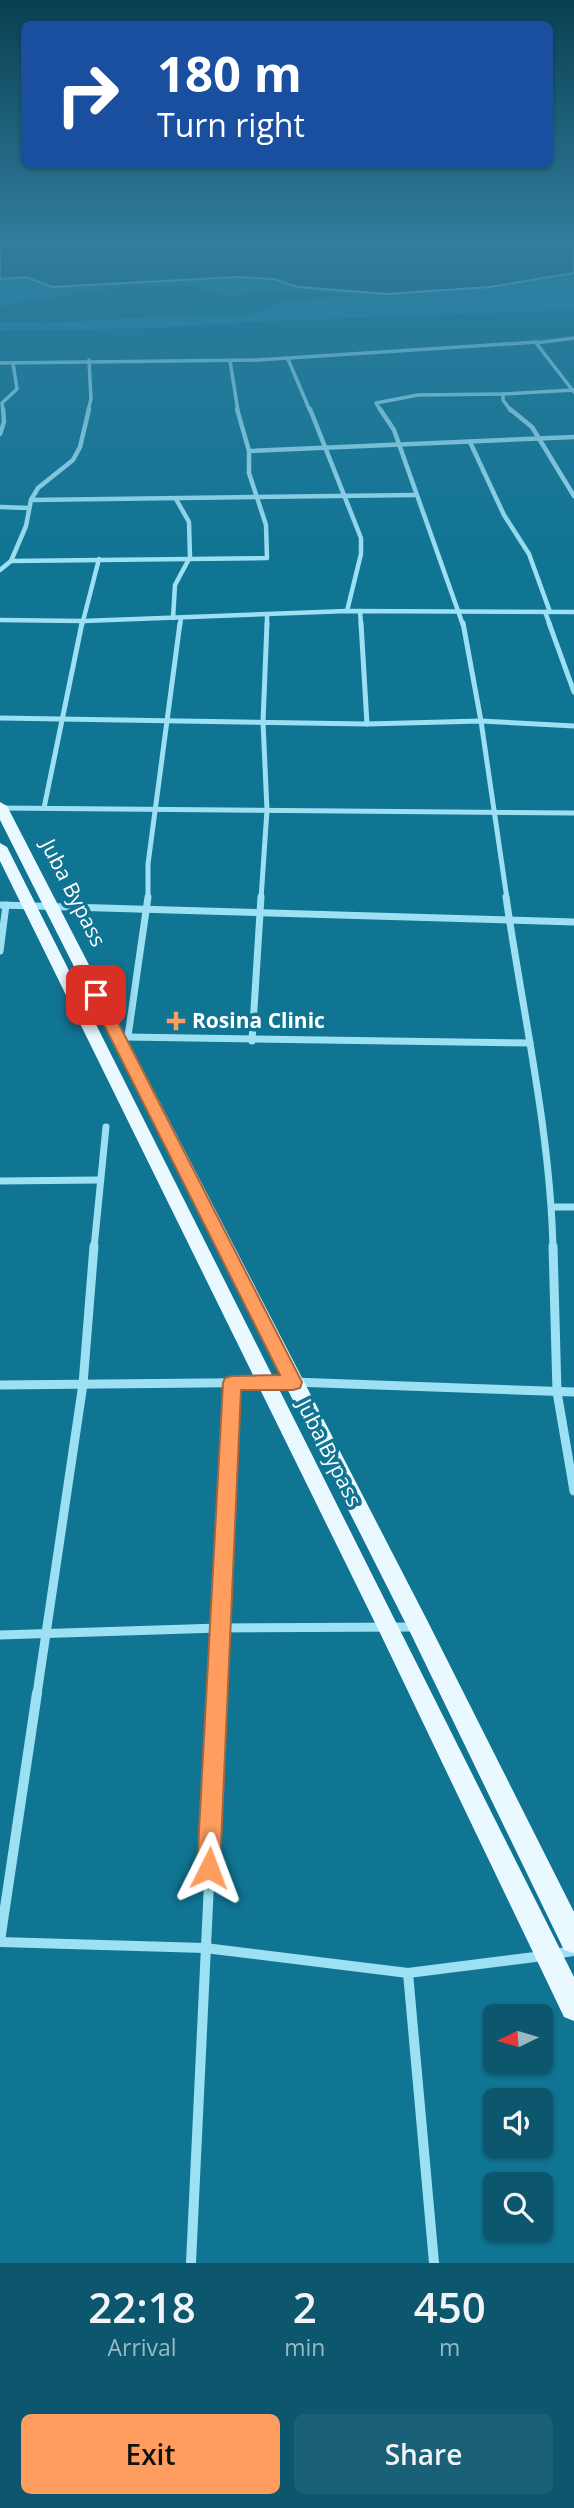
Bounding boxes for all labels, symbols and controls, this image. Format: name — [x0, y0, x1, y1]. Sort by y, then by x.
text: 180 m — [157, 40, 302, 106]
icon: right — [42, 49, 133, 140]
text: Turn right — [157, 103, 305, 146]
street label: Juba Bypass — [34, 832, 113, 951]
pin — [66, 965, 126, 1025]
icon: arrive — [77, 976, 115, 1014]
place label: Rosina Clinic — [192, 1006, 325, 1034]
marker: Rosina Clinic — [166, 1011, 186, 1031]
street label: Juba Bypass — [290, 1392, 369, 1511]
position arrow — [172, 1831, 246, 1905]
north arrow — [483, 2004, 553, 2074]
map controls — [483, 2004, 553, 2242]
button: sound — [483, 2088, 553, 2158]
button: search — [483, 2172, 553, 2242]
text: 22:18 — [88, 2278, 196, 2335]
text: 2 — [293, 2278, 317, 2335]
text: 450 — [414, 2278, 486, 2335]
text: Arrival — [107, 2331, 177, 2363]
text: min — [284, 2331, 325, 2363]
text: m — [439, 2331, 460, 2363]
button: Exit — [21, 2414, 280, 2494]
button: Share — [294, 2414, 553, 2494]

